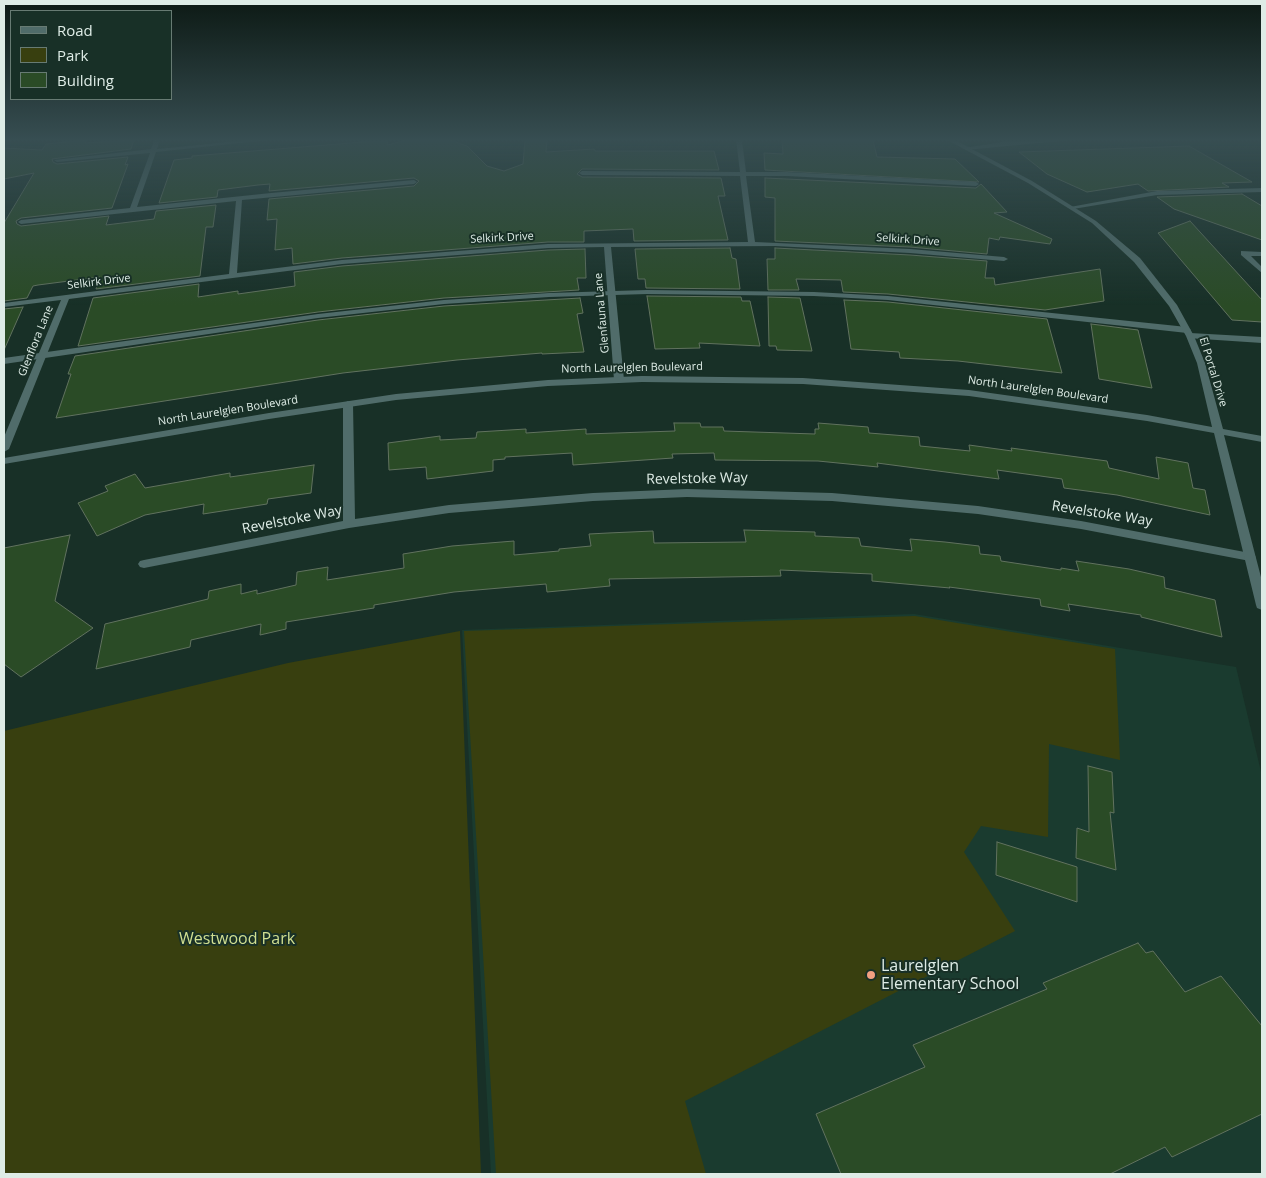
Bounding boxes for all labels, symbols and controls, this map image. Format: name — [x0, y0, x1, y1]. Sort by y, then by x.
legend — [10, 10, 172, 100]
text: Road — [57, 20, 93, 40]
text: Park — [57, 45, 88, 65]
text: Building — [57, 70, 114, 90]
street label: Selkirk Drive — [470, 230, 534, 246]
street label: Selkirk Drive — [876, 231, 940, 249]
street label: Selkirk Drive — [67, 272, 131, 292]
street label: Glenfauna Lane — [592, 272, 612, 354]
street label: Glenflora Lane — [16, 304, 56, 378]
street label: El Portal Drive — [1196, 336, 1230, 408]
street label: North Laurelglen Boulevard — [561, 360, 703, 376]
street label: North Laurelglen Boulevard — [967, 374, 1109, 406]
street label: North Laurelglen Boulevard — [157, 393, 299, 429]
street label: Revelstoke Way — [646, 470, 748, 488]
street label: Revelstoke Way — [1051, 498, 1153, 530]
street label: Revelstoke Way — [241, 502, 343, 538]
park label: Westwood Park — [179, 929, 295, 949]
place label: Laurelglen Elementary School — [881, 956, 1019, 994]
marker: Laurelglen Elementary School — [865, 969, 877, 981]

